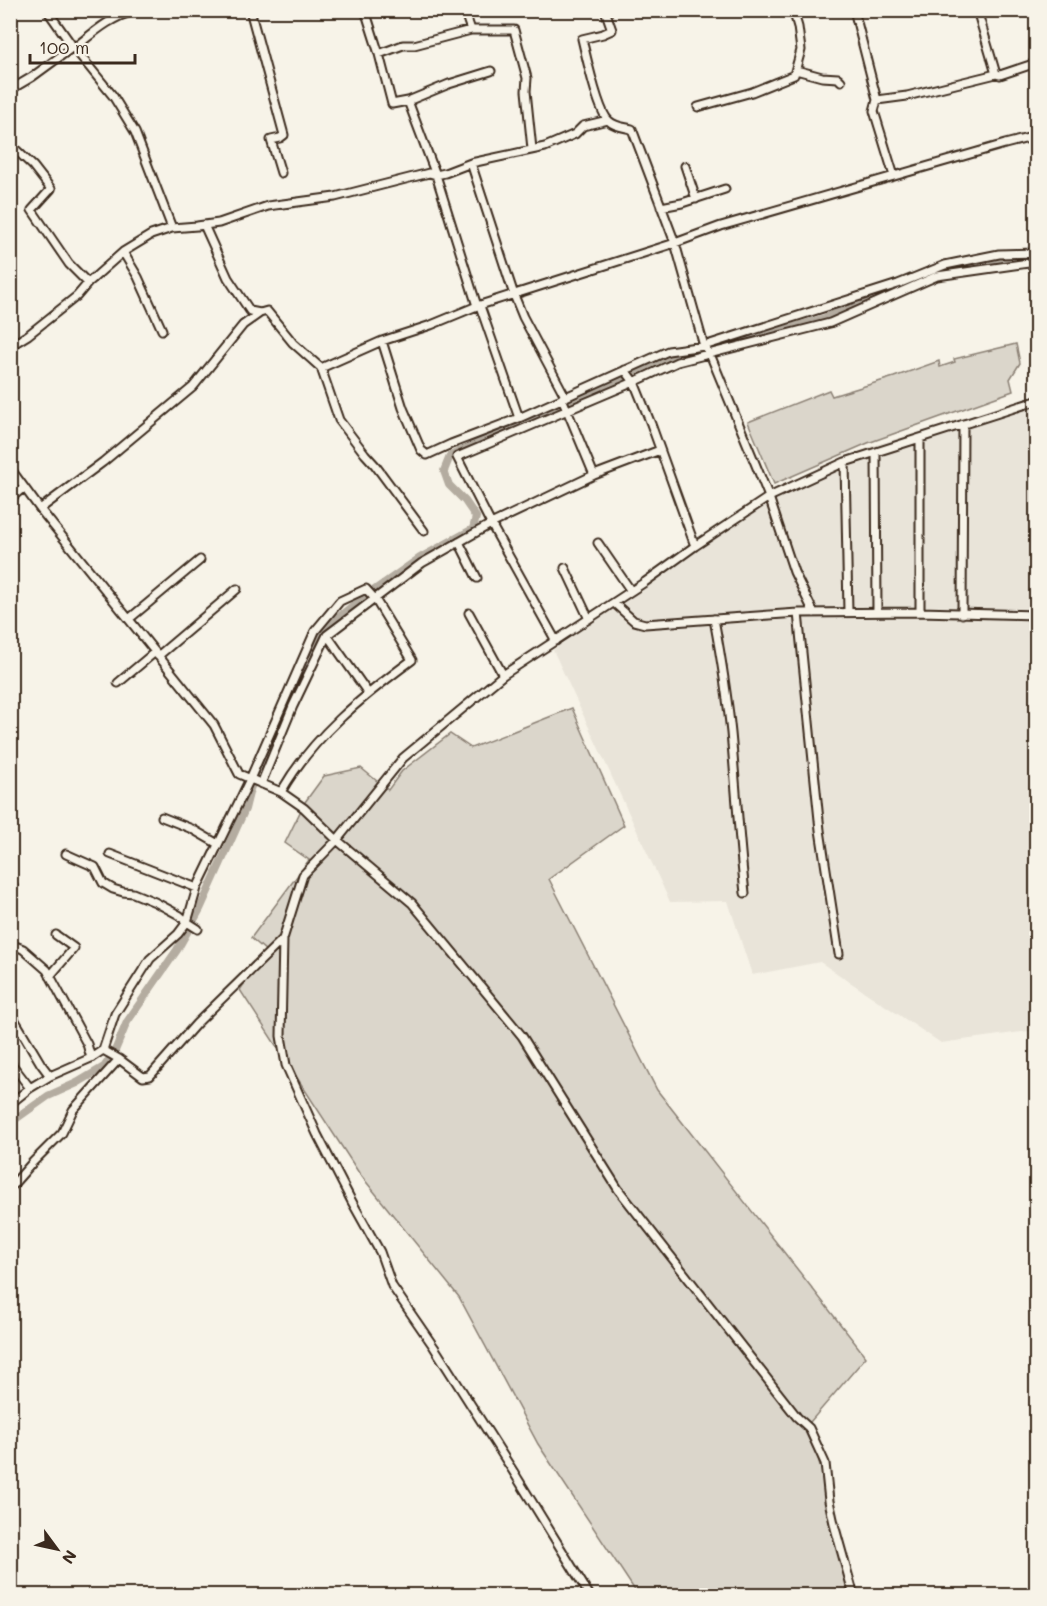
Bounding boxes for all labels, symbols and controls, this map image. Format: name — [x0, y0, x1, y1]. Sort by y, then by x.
scale bar — [30, 27, 135, 65]
text: 100 m — [39, 35, 89, 59]
north arrow — [27, 1519, 87, 1579]
text: N — [58, 1547, 82, 1568]

